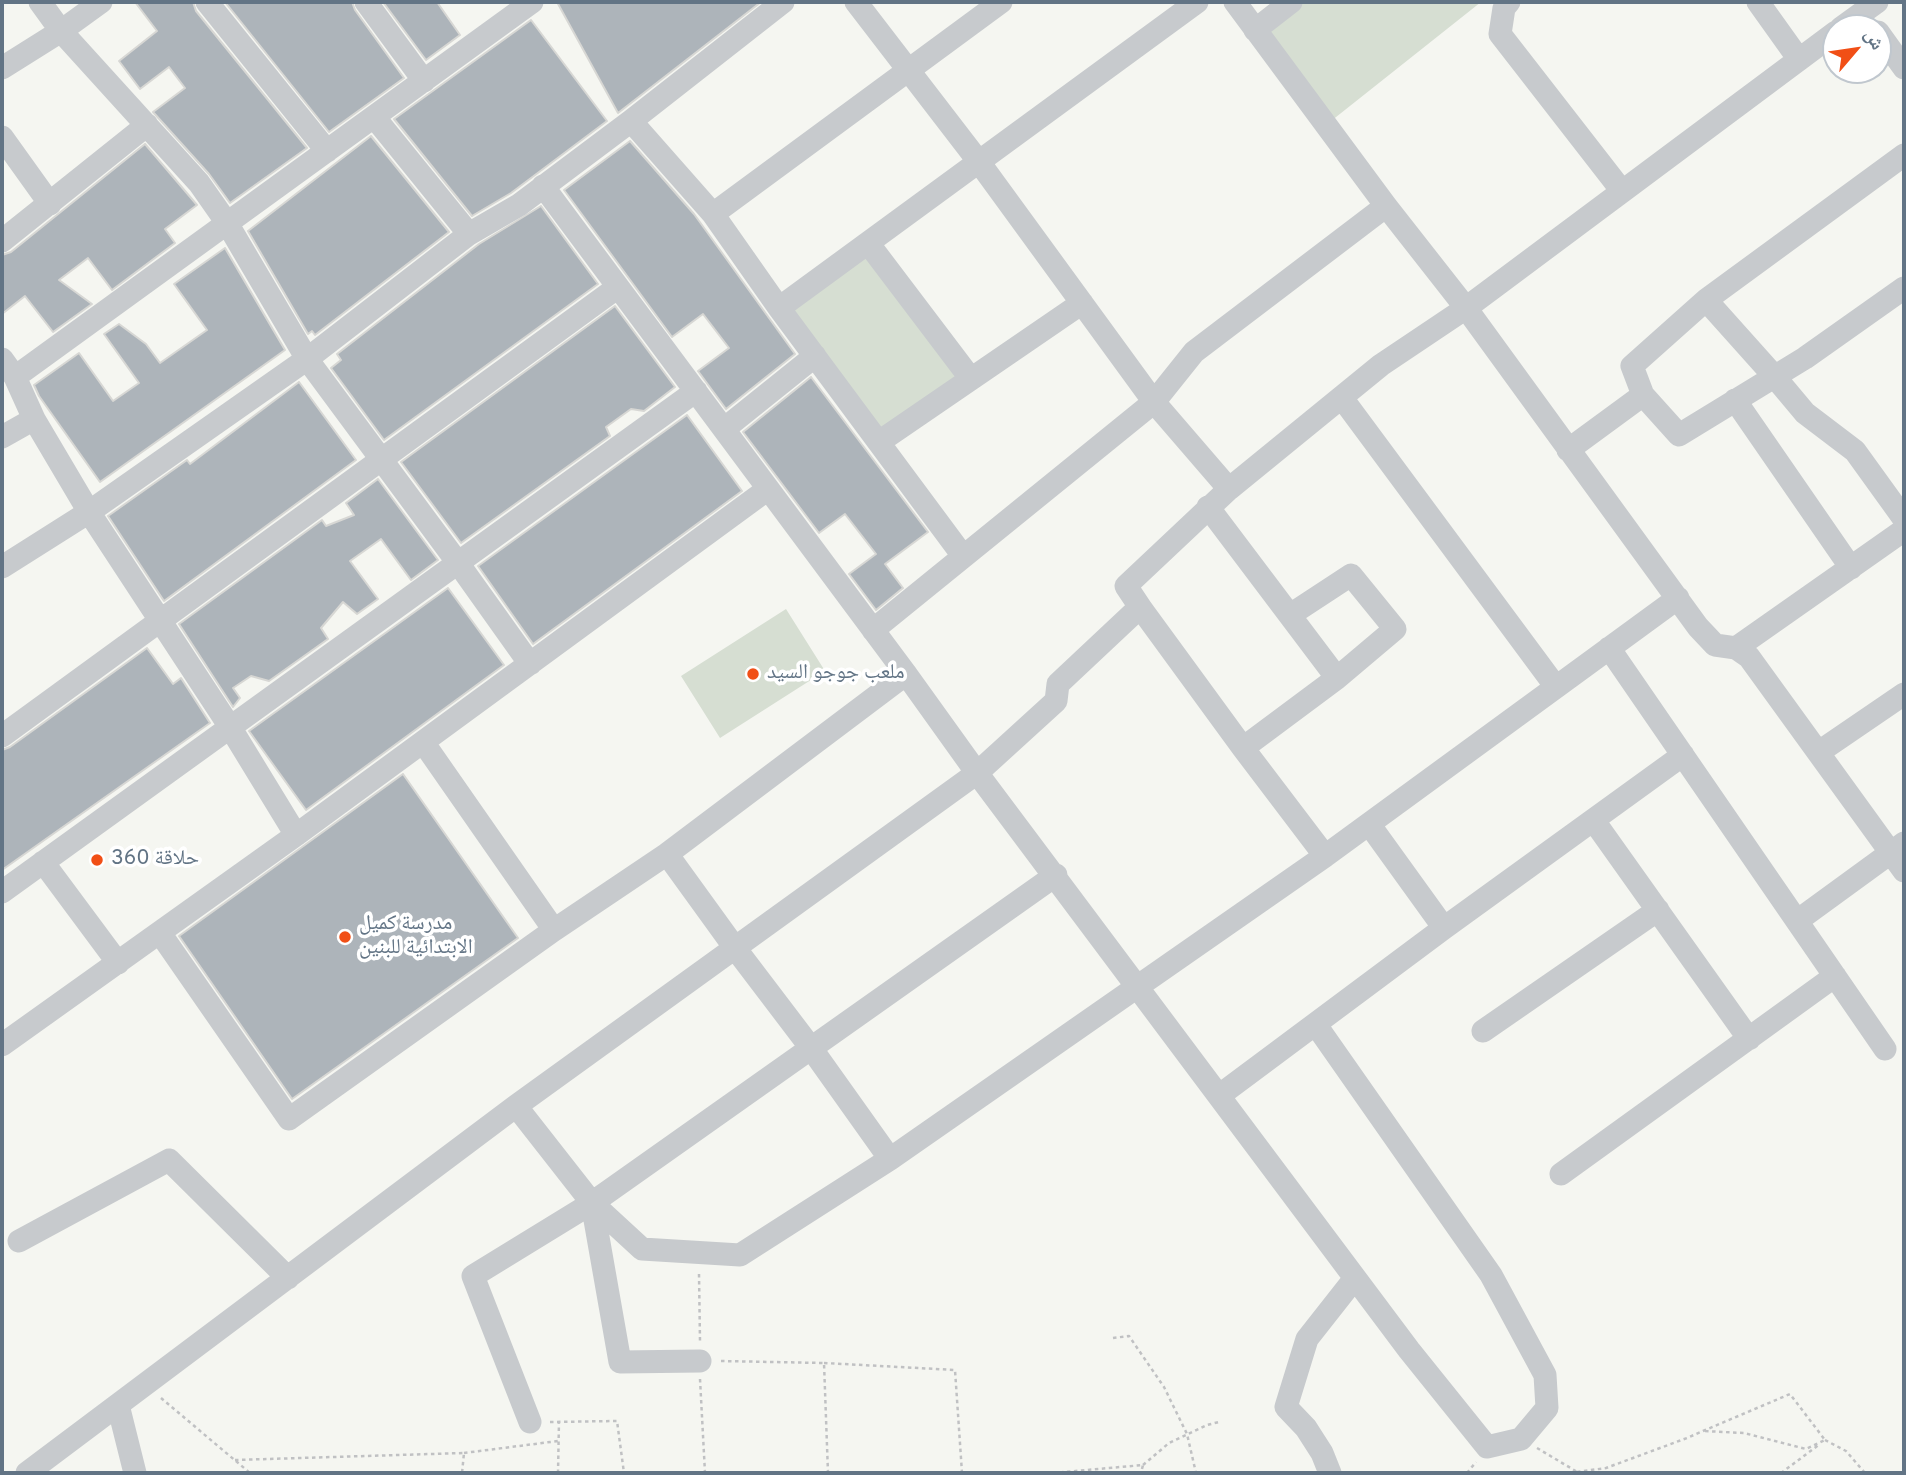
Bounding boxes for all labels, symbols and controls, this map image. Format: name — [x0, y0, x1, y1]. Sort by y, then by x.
north arrow — [1822, 14, 1892, 84]
text: ش — [1858, 25, 1889, 54]
place label: ملعب جوجو السيد — [767, 661, 905, 687]
marker: ملعب جوجو السيد — [745, 666, 761, 682]
place label: حلاقة 360 — [111, 847, 199, 873]
marker: حلاقة 360 — [89, 852, 105, 868]
place label: مدرسة كميل الابتدائية للبنين — [359, 912, 473, 962]
marker: مدرسة كميل الابتدائية للبنين — [337, 929, 353, 945]

